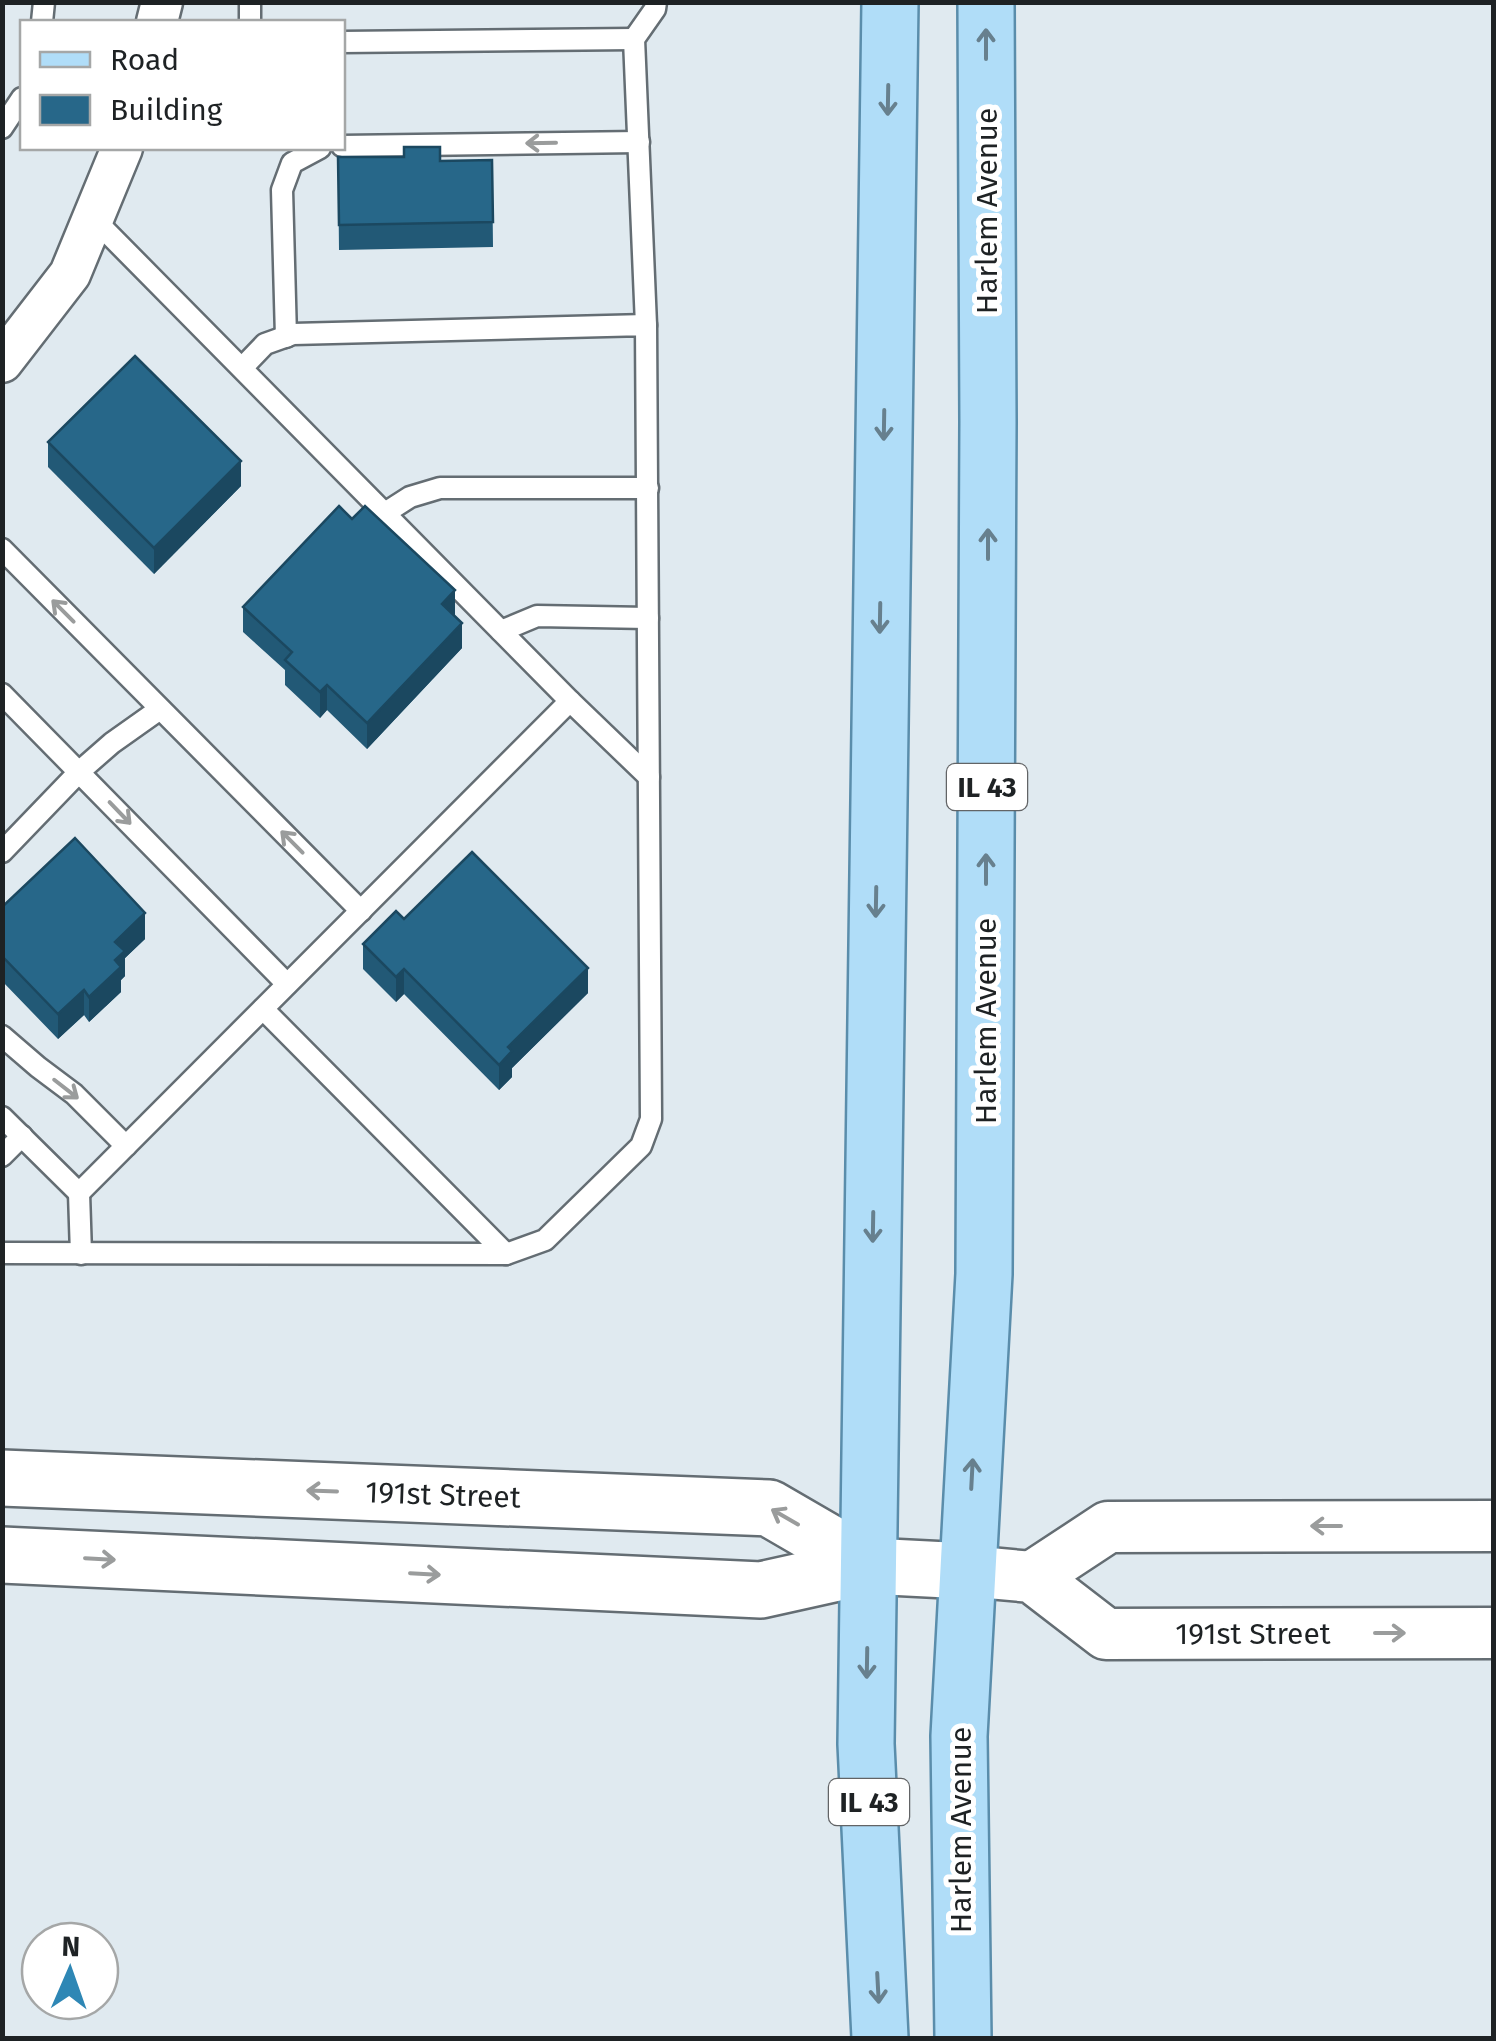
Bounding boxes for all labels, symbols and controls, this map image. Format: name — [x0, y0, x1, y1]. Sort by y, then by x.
legend — [20, 20, 345, 150]
one-way arrow — [976, 29, 996, 62]
text: Road — [110, 42, 179, 78]
one-way arrow — [879, 83, 898, 115]
text: Building — [110, 92, 223, 128]
street label: Harlem Avenue — [969, 108, 1005, 314]
one-way arrow — [526, 134, 558, 153]
one-way arrow — [874, 408, 893, 440]
one-way arrow — [978, 529, 998, 562]
one-way arrow — [52, 599, 76, 623]
one-way arrow — [871, 601, 890, 633]
road number: IL 43 — [947, 764, 1027, 810]
one-way arrow — [108, 800, 131, 825]
one-way arrow — [280, 830, 304, 854]
one-way arrow — [976, 854, 996, 886]
one-way arrow — [867, 885, 886, 917]
street label: Harlem Avenue — [968, 918, 1004, 1124]
one-way arrow — [52, 1078, 79, 1099]
one-way arrow — [864, 1210, 882, 1242]
one-way arrow — [963, 1458, 982, 1490]
street label: 191st Street — [365, 1474, 521, 1516]
one-way arrow — [307, 1481, 339, 1500]
one-way arrow — [771, 1507, 799, 1527]
one-way arrow — [1311, 1517, 1343, 1536]
one-way arrow — [83, 1550, 115, 1569]
one-way arrow — [408, 1565, 440, 1584]
street label: 191st Street — [1175, 1616, 1331, 1652]
one-way arrow — [1374, 1624, 1406, 1642]
one-way arrow — [858, 1646, 877, 1678]
street label: Harlem Avenue — [943, 1727, 979, 1933]
road number: IL 43 — [829, 1779, 909, 1825]
north arrow — [20, 1921, 120, 2021]
text: N — [61, 1930, 81, 1963]
one-way arrow — [869, 1971, 888, 2003]

